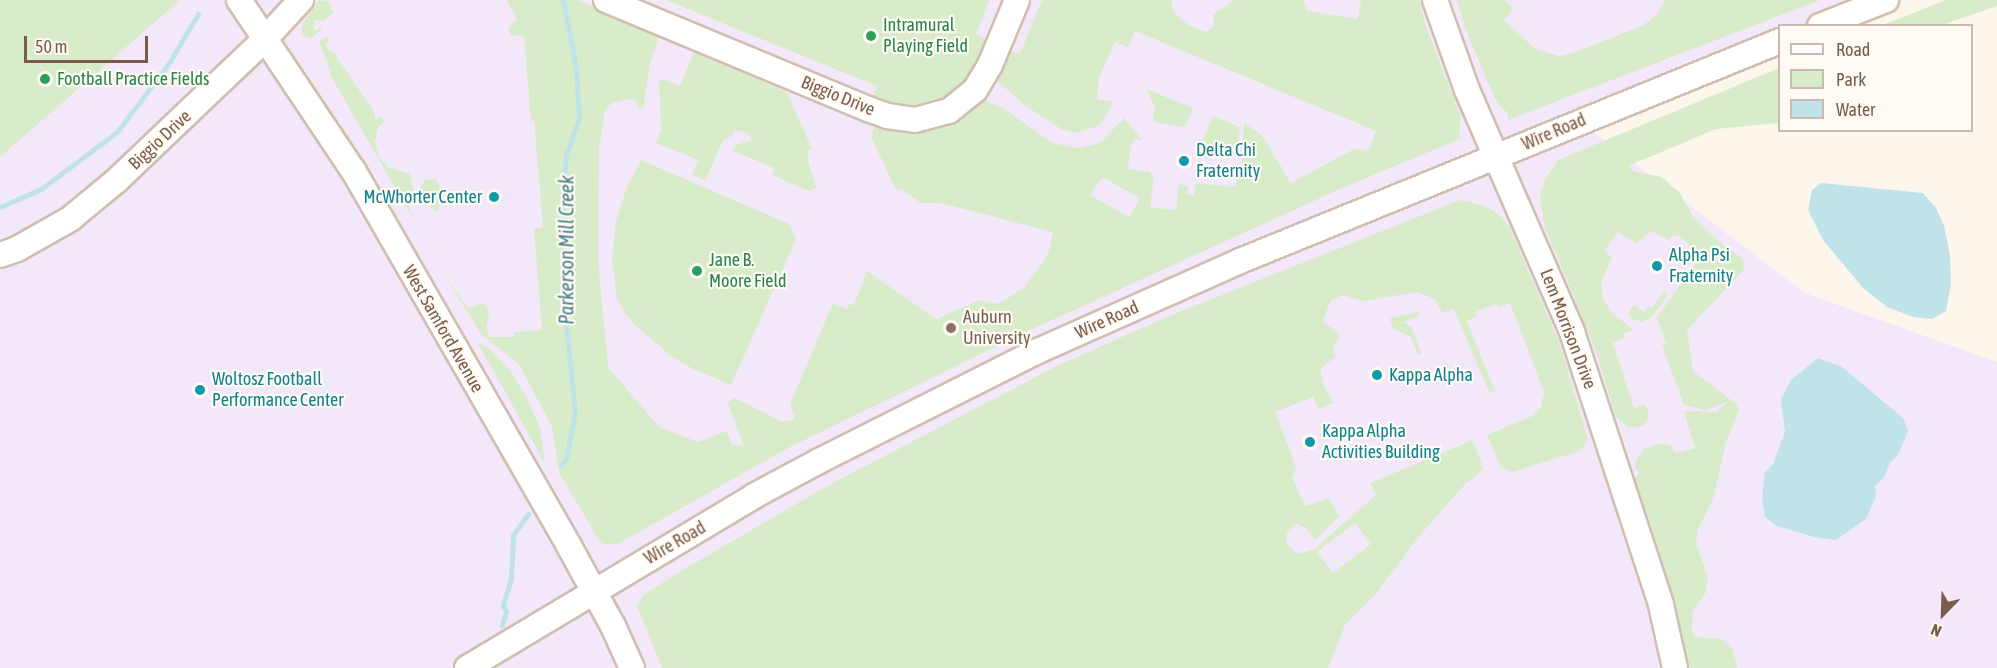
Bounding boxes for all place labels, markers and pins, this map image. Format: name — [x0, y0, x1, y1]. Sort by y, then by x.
place label: Intramural Playing Field — [883, 15, 968, 57]
marker: Intramural Playing Field — [864, 29, 878, 43]
place label: Football Practice Fields — [57, 68, 209, 90]
marker: Football Practice Fields — [38, 72, 52, 86]
place label: Delta Chi Fraternity — [1196, 140, 1260, 182]
marker: Delta Chi Fraternity — [1177, 154, 1191, 168]
place label: McWhorter Center — [363, 186, 482, 208]
marker: McWhorter Center — [487, 190, 501, 204]
place label: Alpha Psi Fraternity — [1669, 245, 1733, 288]
place label: Jane B. Moore Field — [709, 250, 787, 292]
marker: Alpha Psi Fraternity — [1650, 259, 1664, 273]
marker: Jane B. Moore Field — [690, 264, 704, 278]
place label: Auburn University — [963, 307, 1030, 350]
marker: Auburn University — [944, 321, 958, 335]
place label: Kappa Alpha — [1389, 364, 1473, 386]
marker: Kappa Alpha — [1370, 368, 1384, 382]
place label: Woltosz Football Performance Center — [212, 369, 344, 412]
marker: Woltosz Football Performance Center — [193, 383, 207, 397]
place label: Kappa Alpha Activities Building — [1322, 421, 1440, 464]
marker: Kappa Alpha Activities Building — [1303, 435, 1317, 449]

